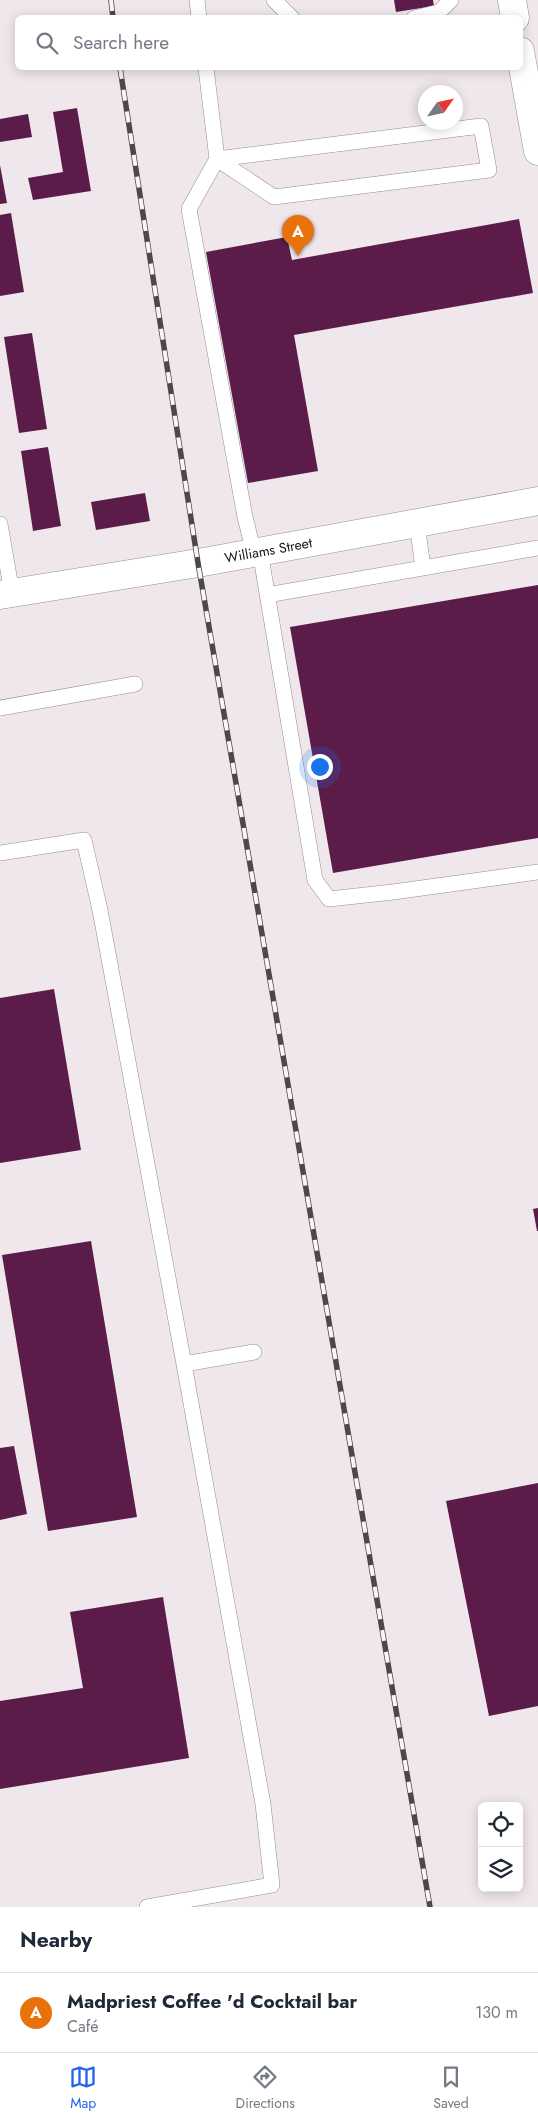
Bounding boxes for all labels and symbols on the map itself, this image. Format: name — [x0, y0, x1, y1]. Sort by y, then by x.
north arrow — [418, 85, 463, 130]
pin: A — [282, 215, 314, 256]
street label: Williams Street — [223, 532, 314, 568]
your location — [307, 754, 333, 780]

